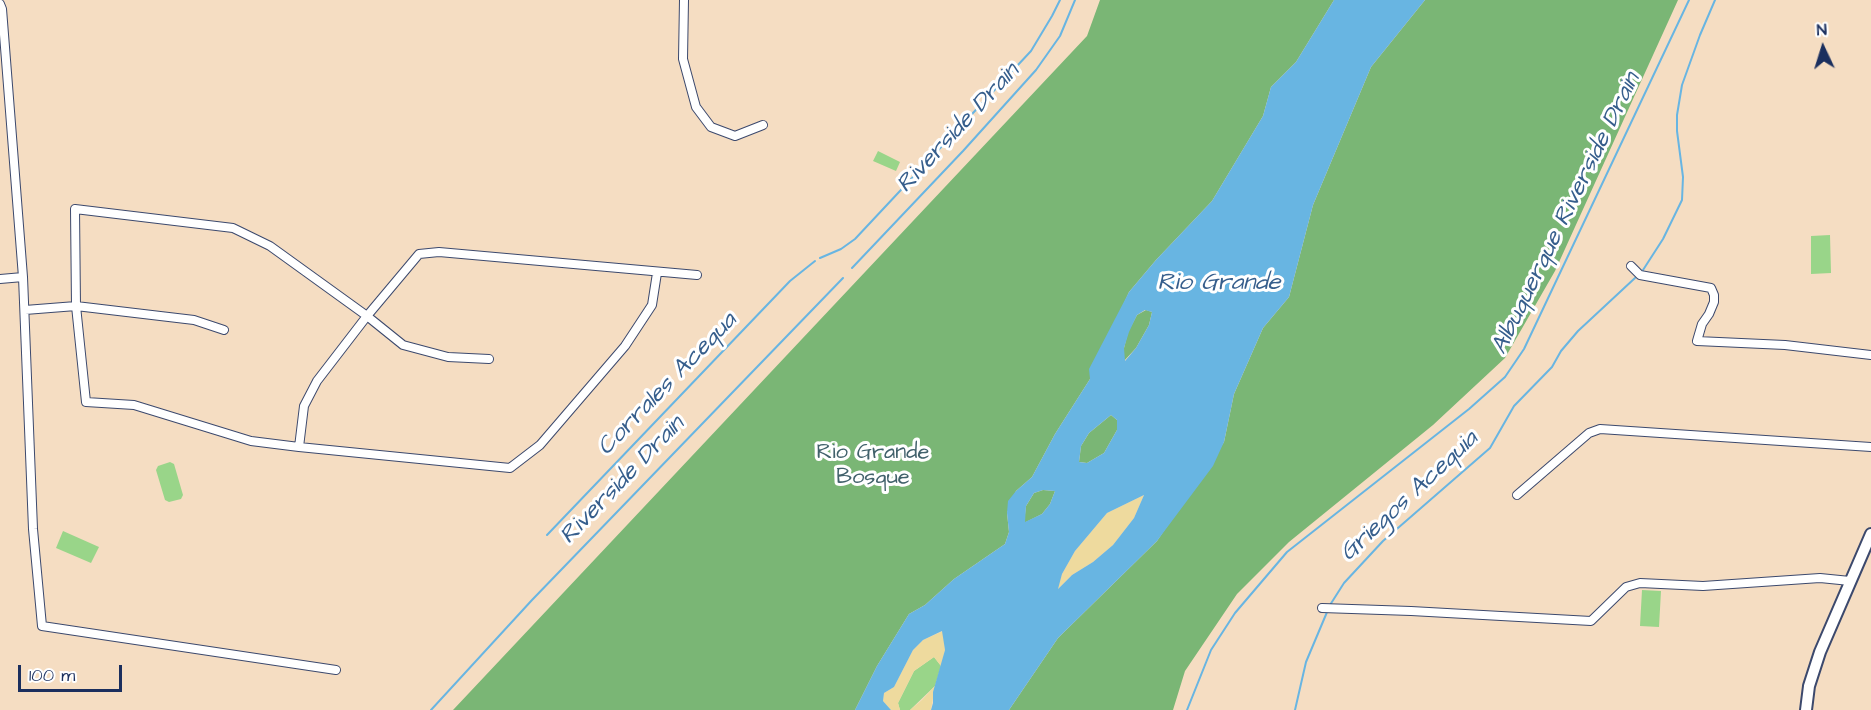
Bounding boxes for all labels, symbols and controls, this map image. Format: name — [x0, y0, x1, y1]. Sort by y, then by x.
north arrow — [1793, 18, 1853, 78]
text: N — [1816, 19, 1828, 41]
water label: Riverside Drain — [892, 58, 1026, 200]
water label: Albuquerque Riverside Drain — [1486, 69, 1648, 359]
water label: Rio Grande — [1157, 270, 1281, 298]
water label: Corrales Acequa — [592, 307, 744, 463]
water label: Riverside Drain — [555, 411, 691, 551]
water label: Griegos Acequia — [1335, 426, 1485, 568]
park label: Rio Grande Bosque — [817, 440, 929, 492]
scale bar — [21, 653, 124, 691]
text: 100 m — [29, 663, 75, 688]

